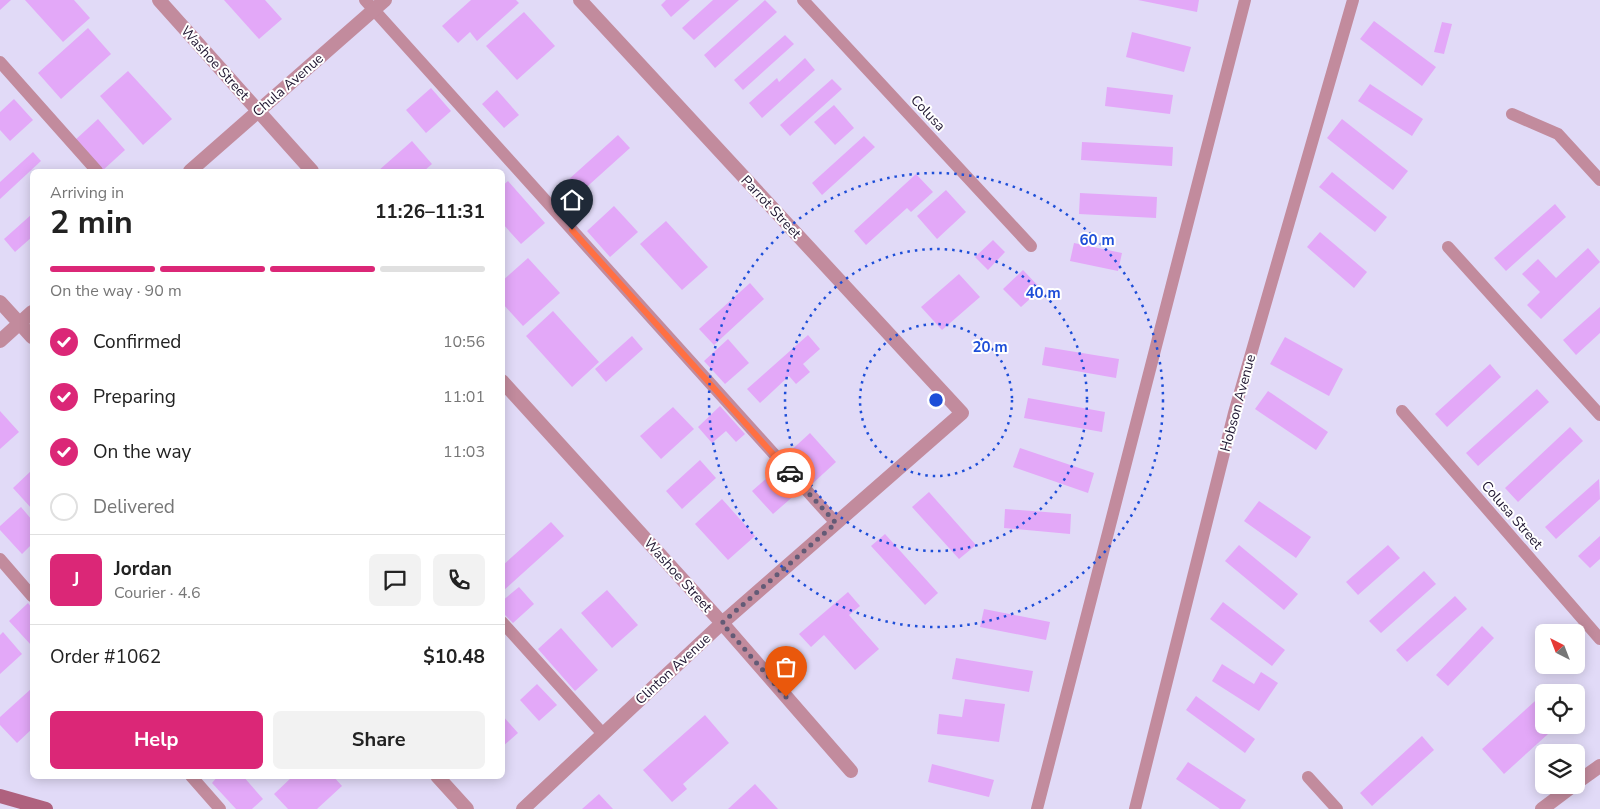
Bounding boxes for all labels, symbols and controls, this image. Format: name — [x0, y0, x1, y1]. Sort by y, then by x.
street label: Washoe Street — [177, 22, 253, 104]
street label: Chula Avenue — [249, 49, 327, 121]
street label: Colusa — [906, 91, 950, 135]
street label: Parrot Street — [737, 171, 805, 243]
pin — [551, 179, 593, 230]
text: Arriving in — [50, 182, 124, 204]
icon: home — [558, 186, 586, 214]
text: 11:26–11:31 — [375, 199, 485, 225]
text: 2 min — [50, 201, 133, 244]
text: 60 m — [1079, 230, 1115, 250]
text: On the way · 90 m — [50, 280, 182, 302]
text: 40 m — [1025, 283, 1061, 303]
icon: check — [50, 328, 78, 356]
text: Confirmed — [93, 329, 181, 355]
text: 10:56 — [443, 331, 485, 353]
text: 20 m — [972, 337, 1008, 357]
street label: Hobson Avenue — [1216, 352, 1260, 454]
icon: check — [50, 383, 78, 411]
text: Preparing — [93, 384, 176, 410]
text: 11:01 — [443, 386, 485, 408]
centre of rings — [927, 391, 945, 409]
icon: check — [50, 438, 78, 466]
text: On the way — [93, 439, 191, 465]
text: 11:03 — [443, 441, 485, 463]
courier — [765, 448, 815, 498]
icon: car — [776, 459, 804, 487]
street label: Colusa Street — [1477, 477, 1547, 553]
text: Delivered — [93, 494, 175, 520]
street label: Washoe Street — [640, 534, 716, 616]
button: chat — [369, 554, 421, 606]
button: phone — [433, 554, 485, 606]
text: Jordan — [114, 556, 172, 582]
text: J — [73, 567, 79, 593]
text: Courier · 4.6 — [114, 582, 200, 604]
north arrow — [1535, 624, 1585, 674]
map controls — [1535, 624, 1585, 794]
street label: Clinton Avenue — [631, 629, 715, 709]
text: Order #1062 — [50, 644, 161, 670]
text: $10.48 — [423, 644, 485, 670]
pin — [765, 646, 807, 697]
icon: bag — [772, 653, 800, 681]
button: locate — [1535, 684, 1585, 734]
button: Help — [50, 711, 263, 769]
button: Share — [273, 711, 485, 769]
button: layers — [1535, 744, 1585, 794]

